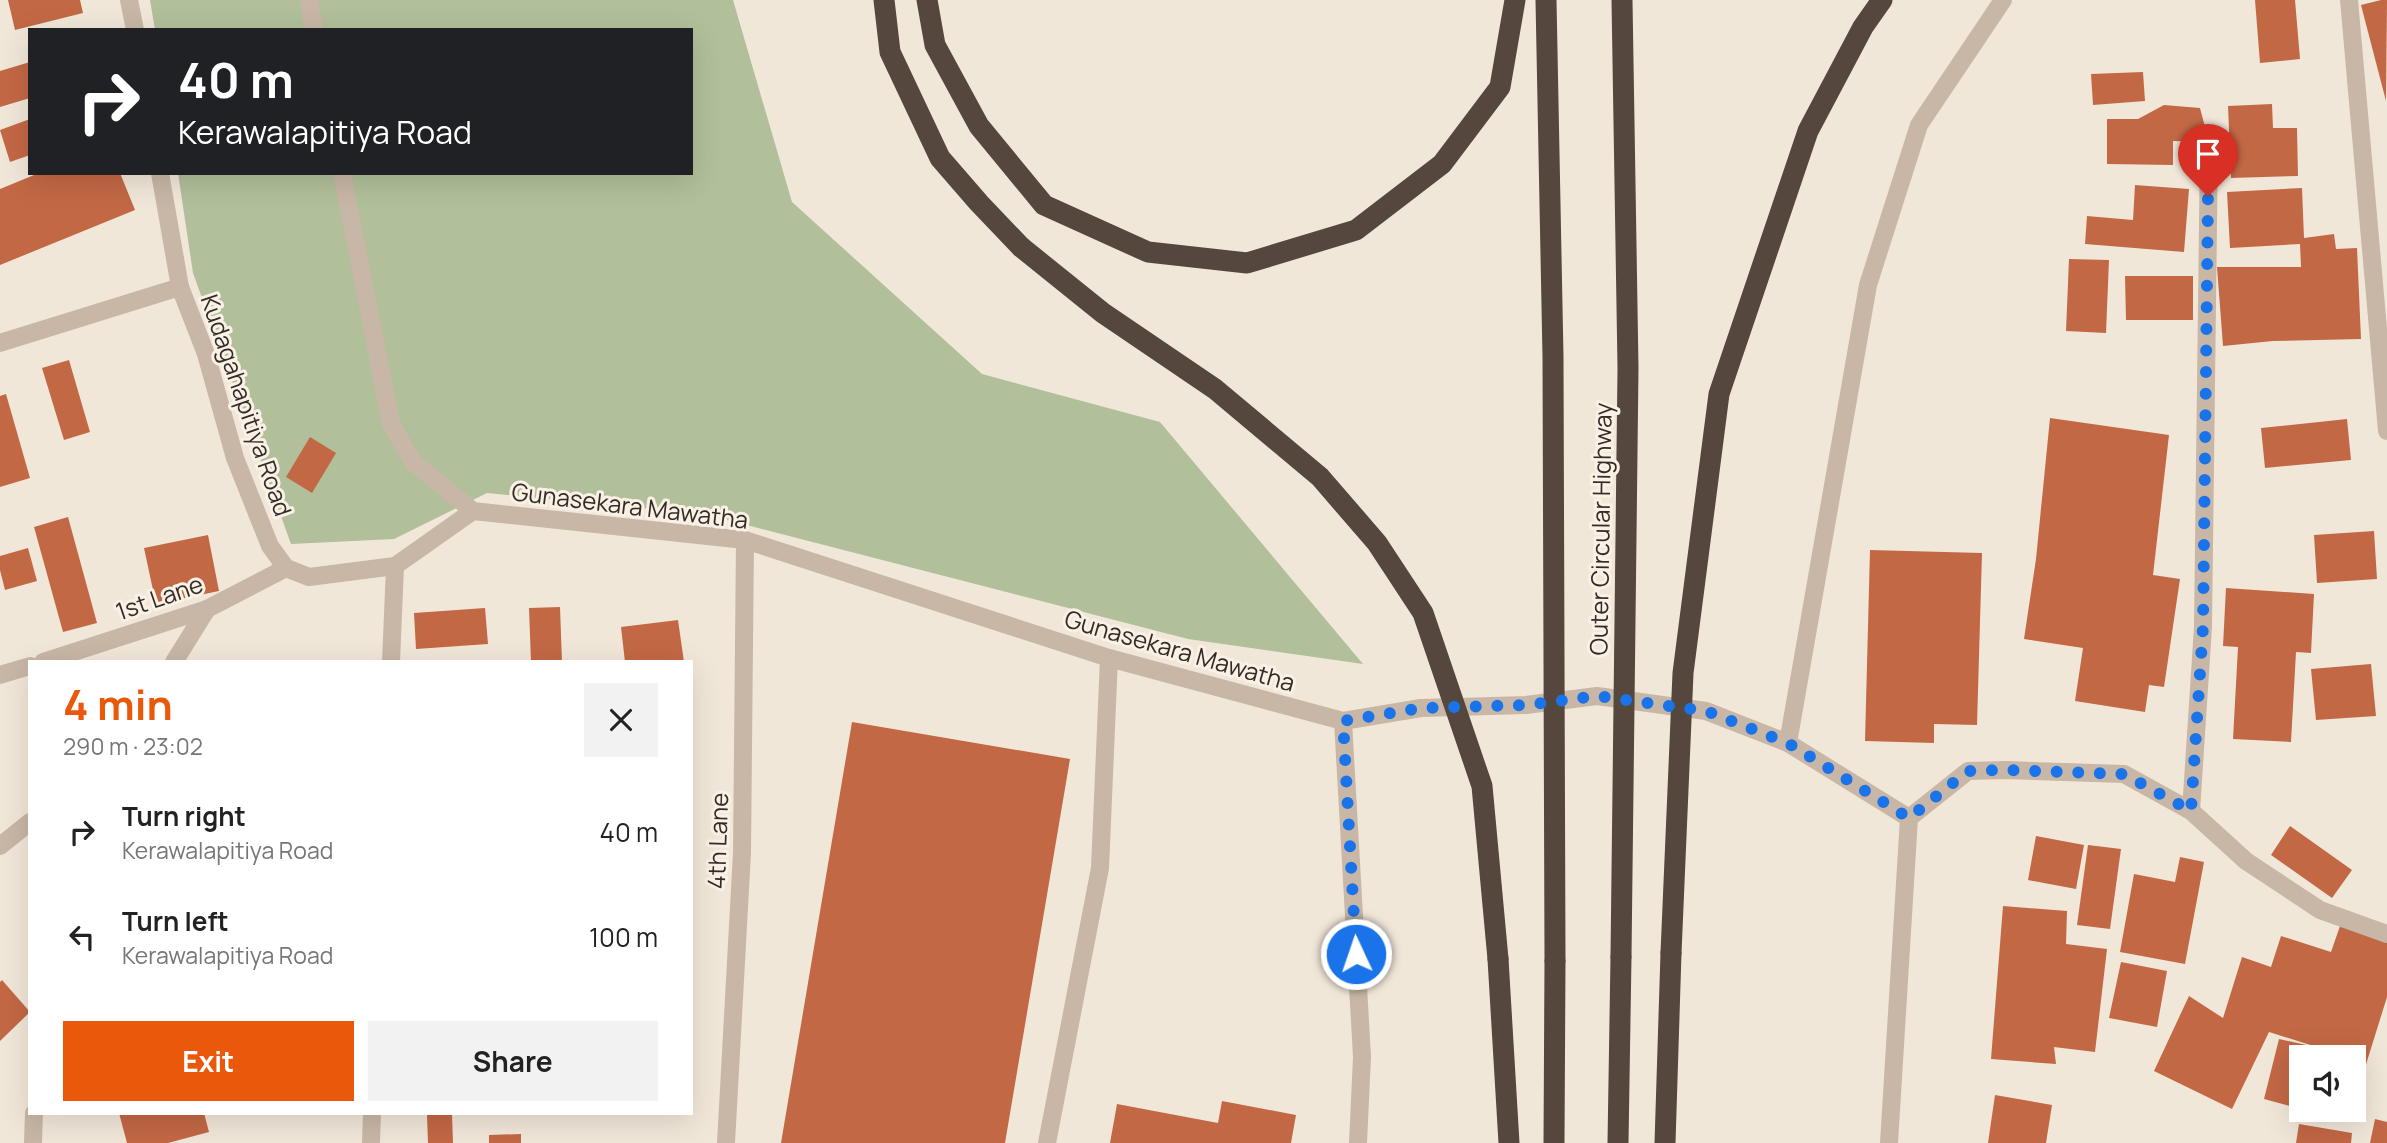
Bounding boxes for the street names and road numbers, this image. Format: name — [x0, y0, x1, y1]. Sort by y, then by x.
street label: Kudagahapitiya Road — [194, 290, 300, 520]
street label: Outer Circular Highway — [1581, 402, 1619, 656]
street label: Gunasekara Mawatha — [510, 474, 750, 536]
street label: 1st Lane — [111, 567, 207, 627]
street label: Gunasekara Mawatha — [1061, 601, 1299, 699]
street label: 4th Lane — [699, 792, 735, 890]

